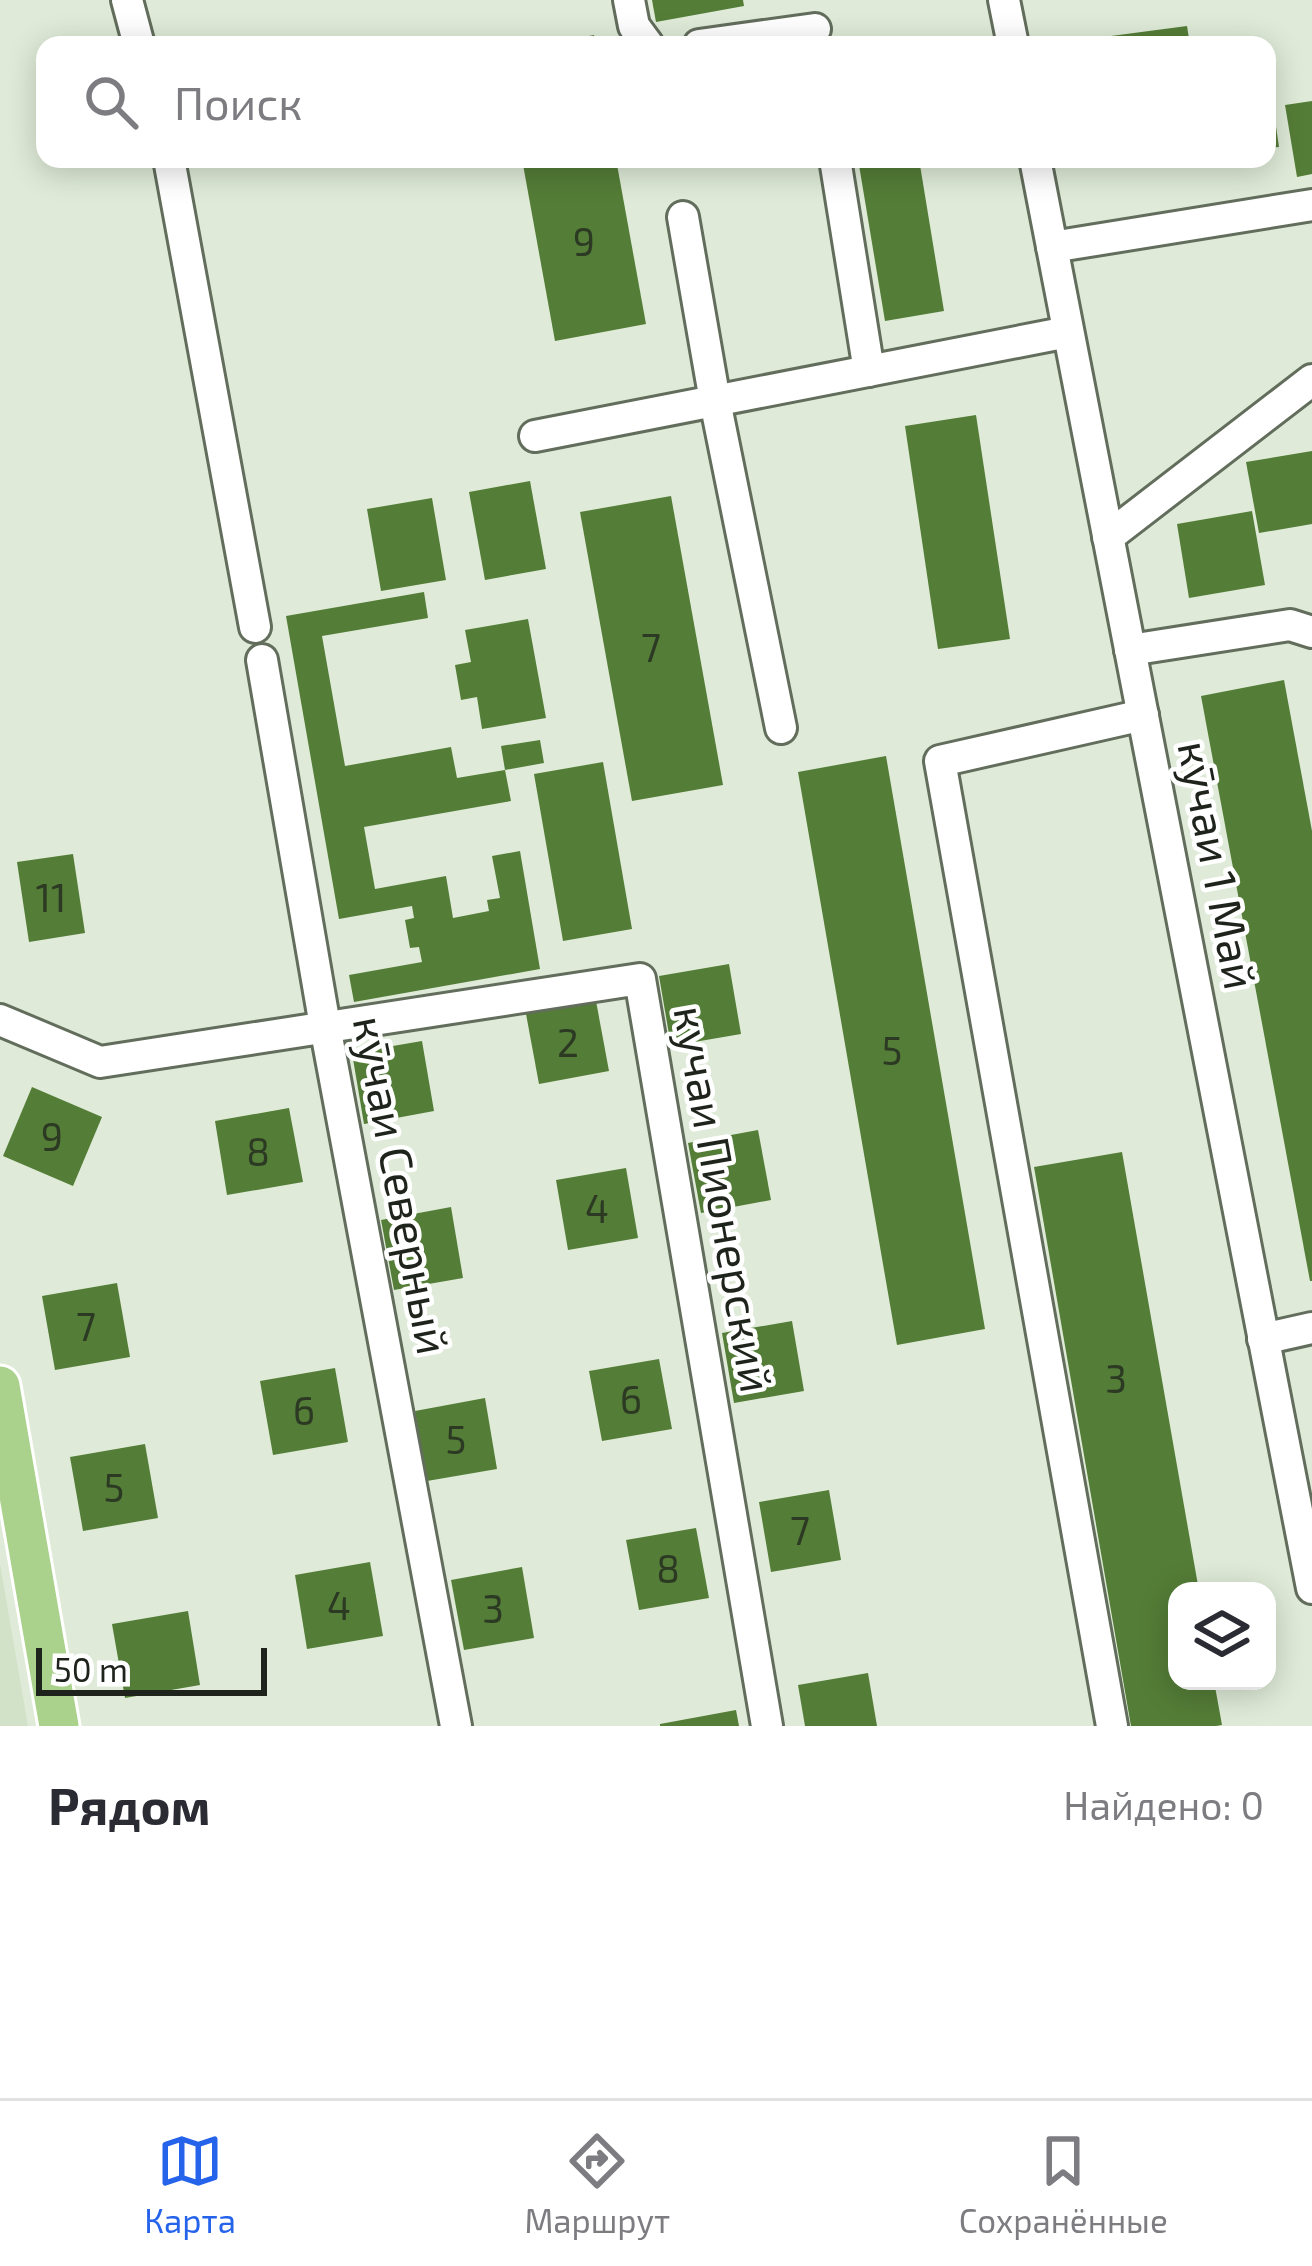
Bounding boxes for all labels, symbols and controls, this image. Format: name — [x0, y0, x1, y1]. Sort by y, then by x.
search box — [36, 36, 1276, 168]
icon: search — [78, 69, 144, 135]
text: Поиск — [174, 75, 302, 129]
house number: 9 — [573, 217, 595, 264]
house number: 7 — [641, 623, 661, 670]
street label: кӯчаи 1 Май — [1167, 736, 1270, 994]
house number: 11 — [35, 873, 67, 920]
street label: кучаи Пионерский — [663, 1001, 786, 1396]
street label: кӯчаи Северный — [343, 1011, 462, 1358]
house number: 2 — [557, 1018, 579, 1065]
house number: 5 — [882, 1026, 902, 1073]
house number: 9 — [41, 1112, 63, 1159]
house number: 8 — [246, 1127, 270, 1174]
house number: 4 — [585, 1184, 609, 1231]
house number: 7 — [76, 1302, 96, 1349]
house number: 3 — [1105, 1354, 1127, 1401]
house number: 6 — [620, 1375, 642, 1422]
house number: 6 — [293, 1386, 315, 1433]
house number: 5 — [446, 1415, 466, 1462]
house number: 5 — [104, 1463, 124, 1510]
house number: 7 — [790, 1506, 810, 1553]
house number: 8 — [656, 1544, 680, 1591]
house number: 4 — [327, 1581, 351, 1628]
map controls — [1168, 1582, 1276, 1690]
button: layers — [1168, 1582, 1276, 1690]
house number: 3 — [482, 1584, 504, 1631]
scale bar — [36, 1642, 267, 1695]
text: 50 m — [54, 1649, 128, 1689]
text: Рядом — [48, 1774, 211, 1835]
text: Найдено: 0 — [1063, 1781, 1264, 1828]
tab: Карта — [144, 2128, 236, 2240]
tab: Маршрут — [524, 2128, 670, 2240]
tab: Сохранённые — [959, 2128, 1168, 2240]

